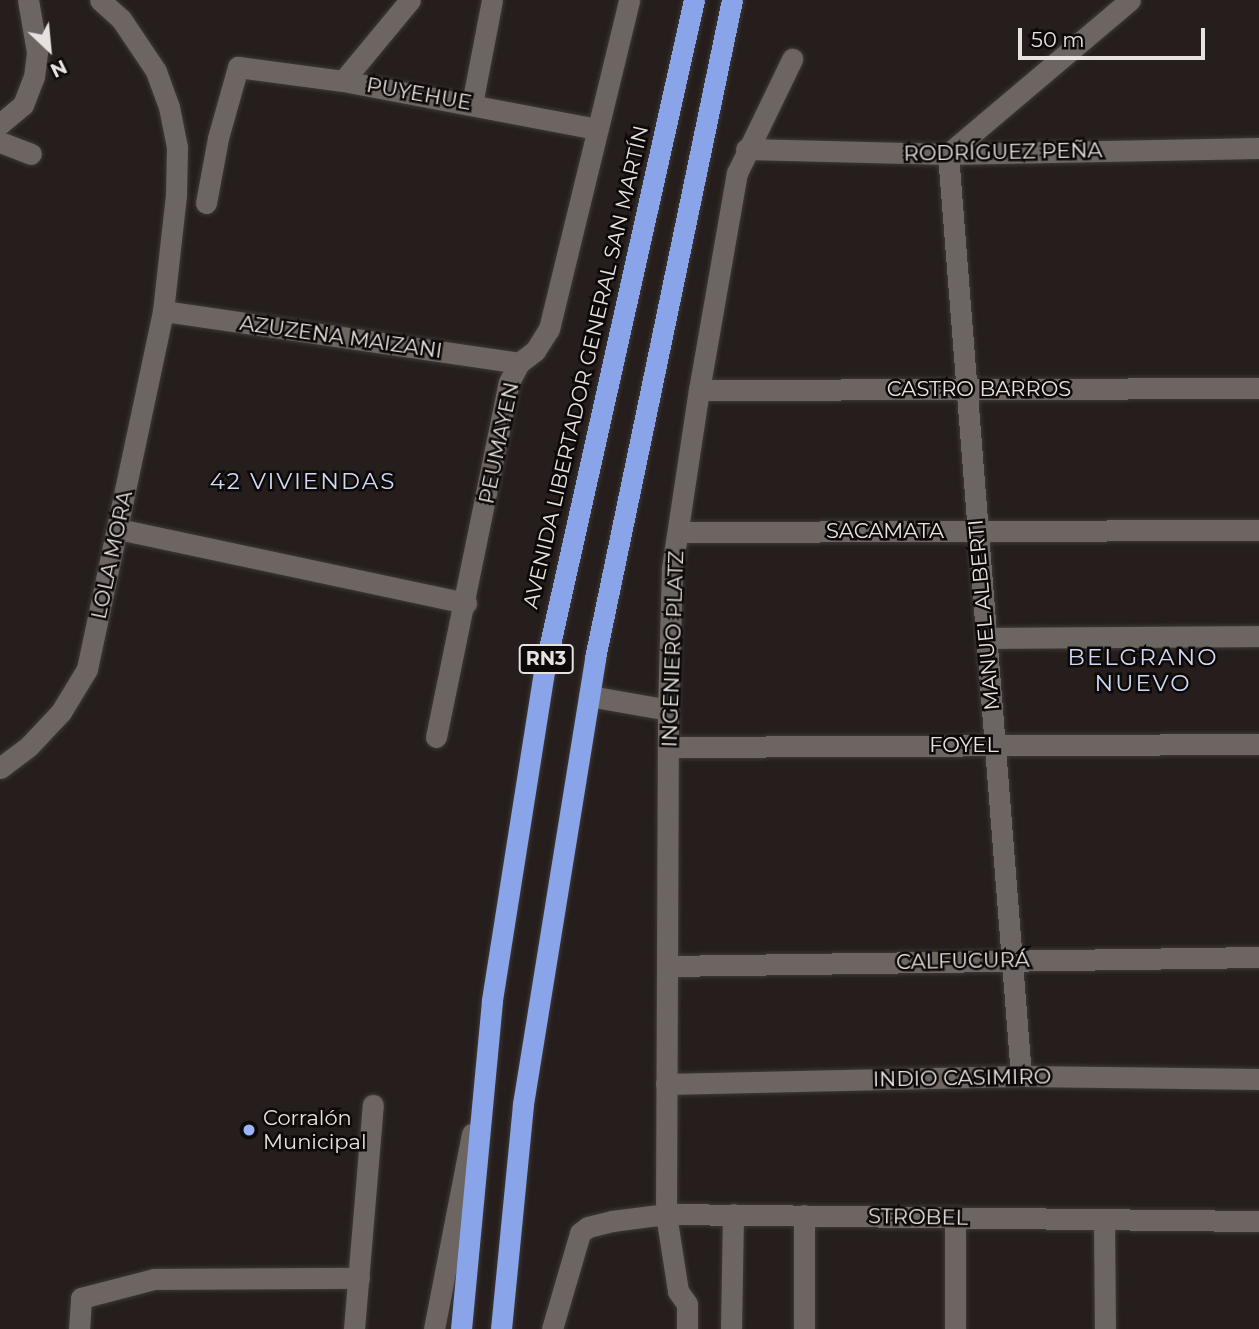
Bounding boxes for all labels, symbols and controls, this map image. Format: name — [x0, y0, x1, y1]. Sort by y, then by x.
north arrow — [14, 14, 84, 84]
scale bar — [1021, 14, 1208, 58]
text: 50 m — [1031, 27, 1085, 52]
text: N — [46, 55, 70, 82]
street label: PUYEHUE — [365, 72, 473, 116]
street label: AVENIDA LIBERTADOR GENERAL SAN MARTÍN — [518, 123, 654, 611]
street label: RODRÍGUEZ PEÑA — [903, 138, 1103, 166]
street label: AZUZENA MAIZANI — [238, 310, 444, 364]
street label: CASTRO BARROS — [887, 376, 1071, 402]
street label: PEUMAYEN — [474, 380, 524, 506]
district label: 42 VIVIENDAS — [211, 467, 395, 495]
street label: LOLA MORA — [86, 489, 138, 621]
street label: SACAMATA — [826, 518, 944, 544]
street label: MANUEL ALBERTI — [963, 519, 1005, 711]
street label: INGENIERO PLATZ — [657, 550, 689, 748]
district label: BELGRANO NUEVO — [1069, 643, 1217, 697]
road number: RN3 — [518, 644, 574, 674]
street label: FOYEL — [929, 732, 999, 758]
street label: CALFUCURÁ — [896, 947, 1030, 975]
street label: INDIO CASIMIRO — [873, 1064, 1051, 1092]
place label: Corralón Municipal — [263, 1105, 367, 1155]
marker: Corralón Municipal — [241, 1122, 257, 1138]
street label: STROBEL — [868, 1204, 968, 1230]

